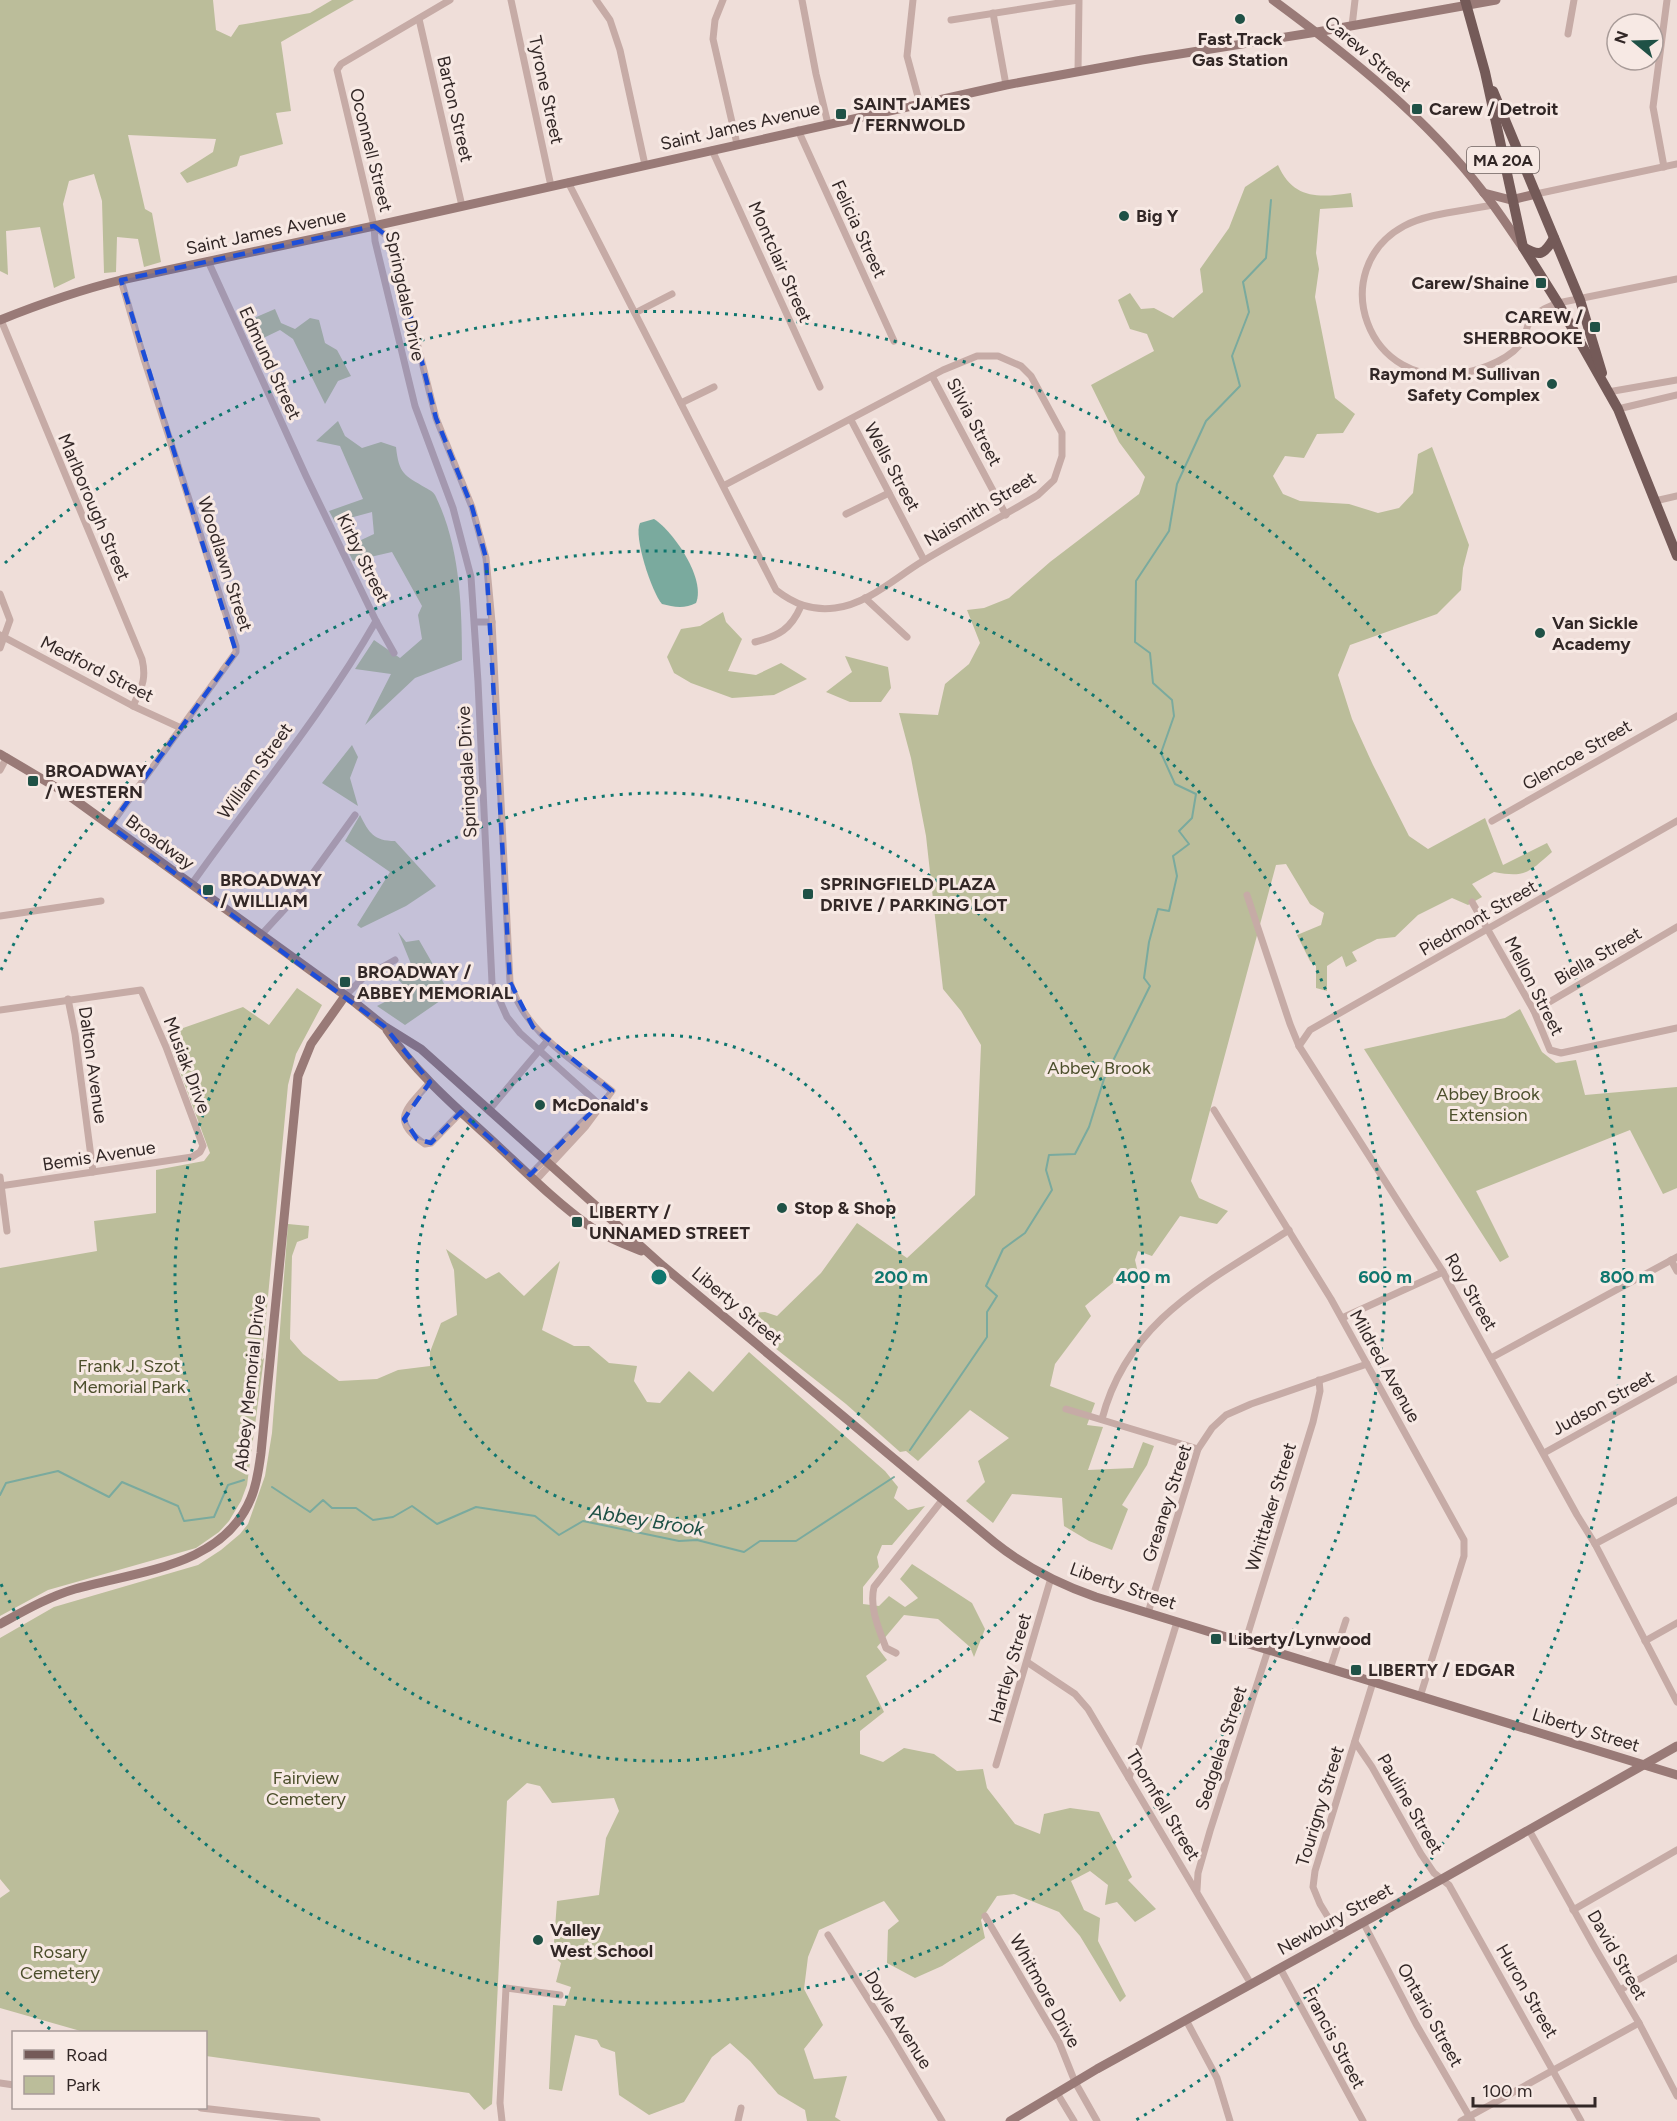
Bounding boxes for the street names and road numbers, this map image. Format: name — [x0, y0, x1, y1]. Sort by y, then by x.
street label: Carew Street — [1320, 11, 1416, 97]
street label: Tyrone Street — [524, 34, 568, 146]
street label: Barton Street — [432, 54, 478, 164]
street label: Oconnell Street — [345, 86, 397, 214]
street label: Saint James Avenue — [658, 97, 822, 155]
road number: MA 20A — [1467, 147, 1539, 173]
street label: Felicia Street — [827, 177, 891, 282]
street label: Montclair Street — [743, 198, 817, 326]
street label: Saint James Avenue — [184, 204, 348, 260]
street label: Springdale Drive — [381, 229, 430, 363]
street label: Edmund Street — [234, 303, 306, 423]
street label: Silvia Street — [942, 374, 1007, 470]
street label: Wells Street — [859, 419, 925, 515]
street label: Marlborough Street — [53, 430, 135, 584]
street label: Naismith Street — [920, 467, 1040, 551]
street label: Woodlawn Street — [193, 494, 257, 634]
street label: Kirby Street — [332, 510, 394, 606]
street label: Medford Street — [37, 631, 157, 707]
street label: Springdale Drive — [453, 705, 481, 839]
street label: Glencoe Street — [1519, 715, 1636, 795]
street label: William Street — [213, 719, 297, 823]
street label: Broadway — [121, 810, 199, 875]
street label: Piedmont Street — [1415, 875, 1541, 961]
street label: Biella Street — [1551, 922, 1646, 990]
street label: Mellon Street — [1500, 933, 1568, 1039]
street label: Dalton Avenue — [74, 1005, 112, 1125]
street label: Musiak Drive — [158, 1014, 216, 1117]
street label: Bemis Avenue — [41, 1136, 157, 1176]
street label: Roy Street — [1440, 1249, 1502, 1335]
street label: Liberty Street — [687, 1262, 787, 1350]
street label: Abbey Memorial Drive — [230, 1294, 270, 1472]
street label: Mildred Avenue — [1345, 1306, 1425, 1426]
street label: Judson Street — [1548, 1366, 1658, 1440]
street label: Whittaker Street — [1241, 1440, 1301, 1574]
street label: Greaney Street — [1138, 1441, 1196, 1565]
street label: Liberty Street — [1067, 1558, 1179, 1615]
street label: Hartley Street — [984, 1610, 1036, 1726]
street label: Sedgelea Street — [1191, 1683, 1252, 1813]
street label: Liberty Street — [1530, 1703, 1643, 1757]
street label: Tourigny Street — [1291, 1743, 1349, 1869]
street label: Thornfell Street — [1121, 1745, 1205, 1865]
street label: Pauline Street — [1372, 1750, 1448, 1858]
street label: Newbury Street — [1273, 1878, 1397, 1960]
street label: David Street — [1582, 1906, 1652, 2004]
street label: Whitmore Drive — [1005, 1931, 1085, 2052]
street label: Huron Street — [1491, 1940, 1563, 2042]
street label: Ontario Street — [1392, 1959, 1468, 2071]
street label: Doyle Avenue — [859, 1967, 937, 2073]
street label: Francis Street — [1298, 1983, 1370, 2093]

